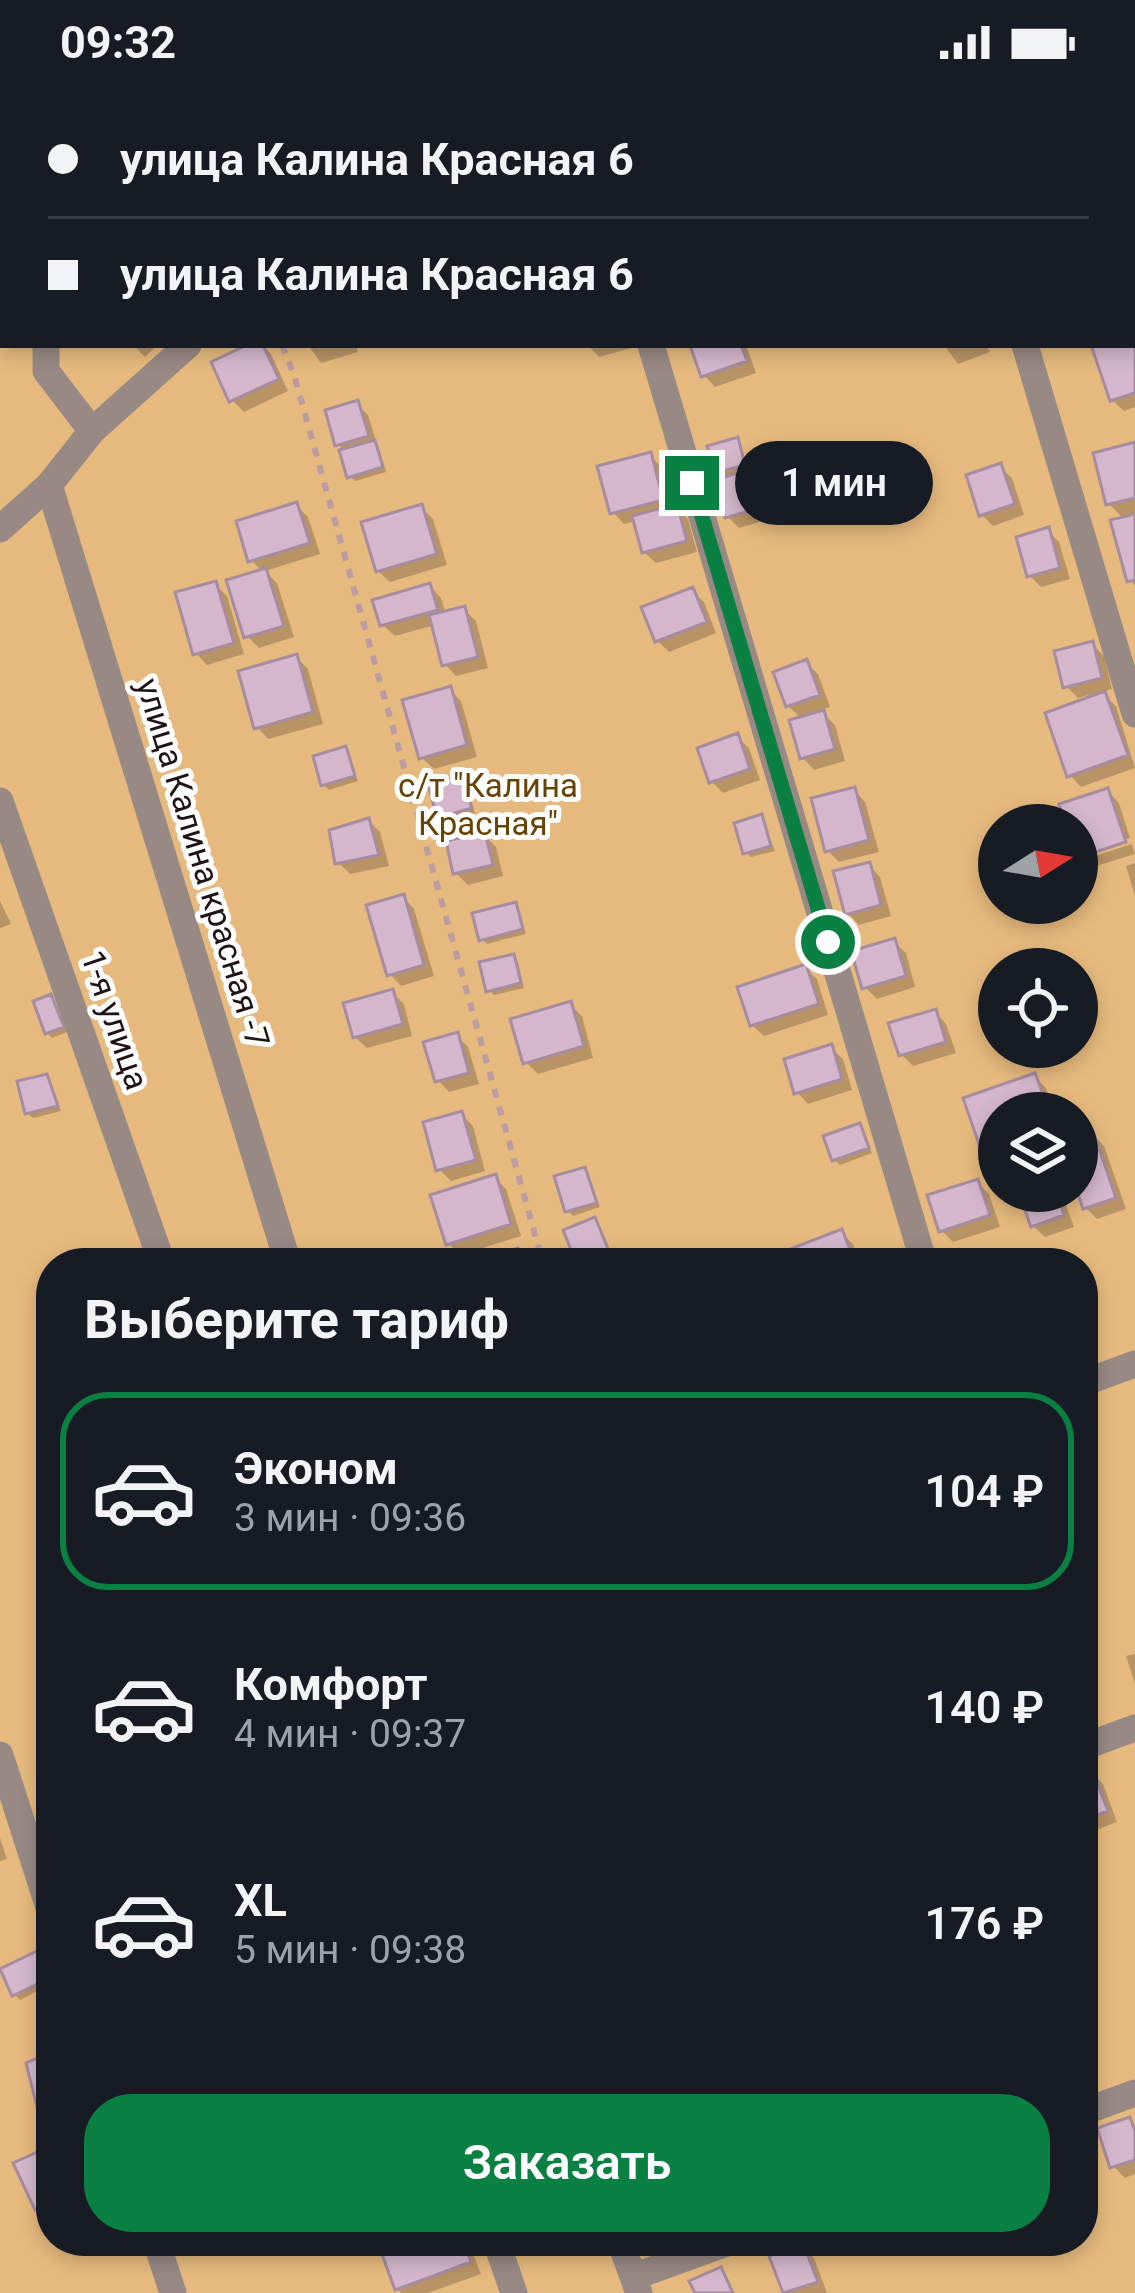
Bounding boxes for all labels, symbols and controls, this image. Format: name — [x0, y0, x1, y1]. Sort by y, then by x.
text: 09:32 — [60, 16, 176, 69]
text: улица Калина Красная 6 — [120, 133, 634, 186]
text: улица Калина Красная 6 — [120, 248, 634, 301]
callout: 1 мин — [734, 441, 932, 525]
route end — [665, 456, 719, 510]
text: 1 мин — [781, 460, 887, 506]
street label: улица Калина красная -7 — [128, 674, 278, 1052]
park label: с/т "Калина Красная" — [398, 766, 578, 843]
north arrow — [978, 804, 1098, 924]
map controls — [978, 804, 1098, 1212]
route start — [801, 915, 855, 969]
street label: 1-я улица — [73, 945, 157, 1095]
button: locate — [978, 948, 1098, 1068]
button: layers — [978, 1092, 1098, 1212]
text: Выберите тариф — [84, 1288, 509, 1351]
icon: car — [90, 1437, 198, 1545]
text: Эконом — [234, 1442, 398, 1495]
text: 104 ₽ — [924, 1465, 1044, 1518]
text: 3 мин · 09:36 — [234, 1495, 466, 1541]
icon: car — [90, 1653, 198, 1761]
text: Комфорт — [234, 1658, 427, 1711]
text: 140 ₽ — [924, 1681, 1044, 1734]
text: 4 мин · 09:37 — [234, 1711, 466, 1757]
icon: car — [90, 1869, 198, 1977]
text: XL — [234, 1874, 287, 1927]
text: 176 ₽ — [924, 1897, 1044, 1950]
text: 5 мин · 09:38 — [234, 1927, 466, 1973]
button: Заказать — [84, 2094, 1050, 2232]

